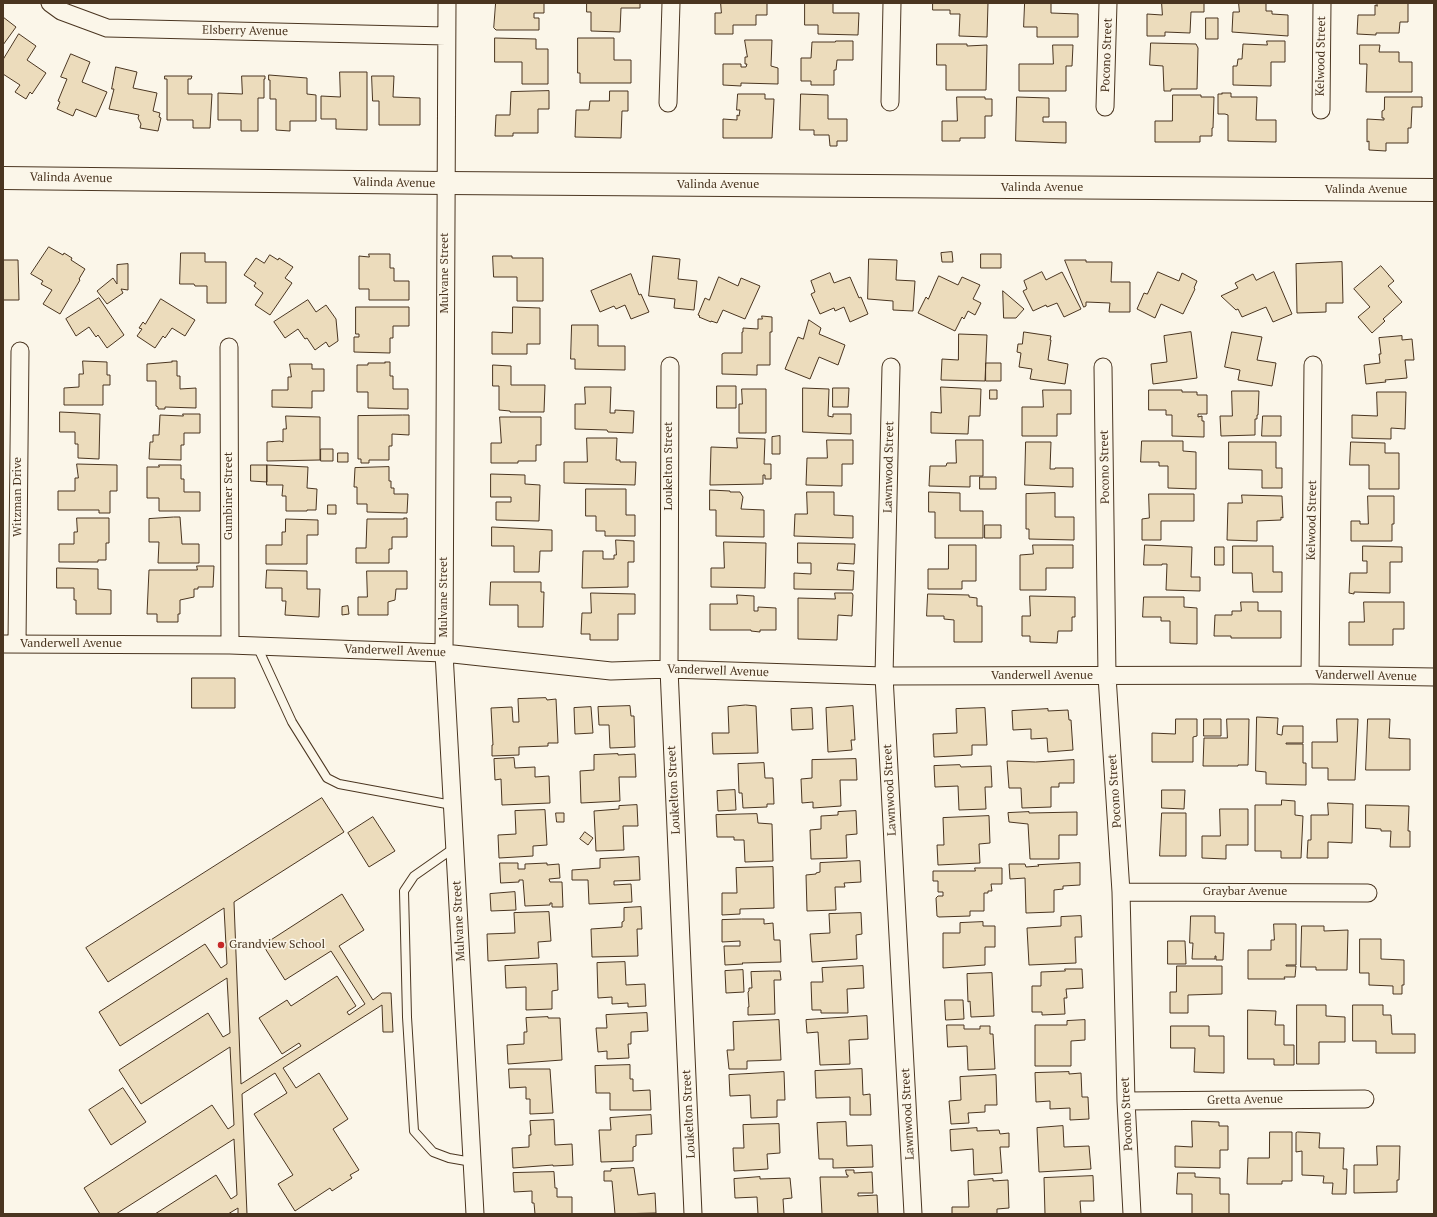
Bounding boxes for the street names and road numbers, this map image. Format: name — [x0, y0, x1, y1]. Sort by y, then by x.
street label: Kelwood Street — [1313, 16, 1329, 96]
street label: Pocono Street — [1099, 18, 1115, 92]
street label: Elsberry Avenue — [202, 23, 288, 39]
street label: Valinda Avenue — [30, 170, 112, 186]
street label: Valinda Avenue — [353, 175, 435, 191]
street label: Valinda Avenue — [677, 178, 759, 192]
street label: Valinda Avenue — [1001, 181, 1083, 195]
street label: Valinda Avenue — [1325, 183, 1407, 197]
street label: Mulvane Street — [438, 232, 452, 314]
street label: Lawnwood Street — [881, 421, 897, 513]
street label: Loukelton Street — [662, 422, 676, 510]
street label: Pocono Street — [1097, 430, 1113, 504]
street label: Gumbiner Street — [222, 452, 236, 540]
street label: Witzman Drive — [11, 457, 25, 537]
street label: Kelwood Street — [1304, 480, 1320, 560]
street label: Mulvane Street — [437, 556, 451, 638]
street label: Vanderwell Avenue — [20, 637, 122, 651]
street label: Vanderwell Avenue — [344, 642, 446, 660]
street label: Vanderwell Avenue — [667, 662, 769, 680]
street label: Vanderwell Avenue — [1315, 668, 1417, 684]
street label: Vanderwell Avenue — [991, 669, 1093, 683]
street label: Lawnwood Street — [880, 744, 900, 836]
street label: Loukelton Street — [664, 745, 684, 835]
street label: Pocono Street — [1105, 754, 1125, 828]
street label: Mulvane Street — [450, 880, 468, 962]
street label: Graybar Avenue — [1203, 885, 1287, 899]
street label: Lawnwood Street — [898, 1068, 918, 1160]
street label: Loukelton Street — [679, 1069, 699, 1159]
street label: Pocono Street — [1118, 1077, 1136, 1151]
street label: Gretta Avenue — [1207, 1092, 1283, 1108]

